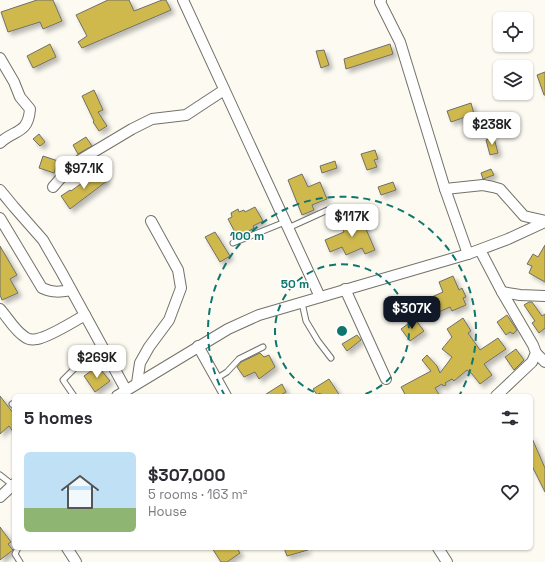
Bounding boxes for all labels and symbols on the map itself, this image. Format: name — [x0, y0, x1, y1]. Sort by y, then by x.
pin: $238K — [464, 112, 520, 146]
pin: $97.1K — [51, 156, 117, 190]
pin: $117K — [324, 204, 380, 238]
text: 100 m — [230, 228, 264, 244]
text: 50 m — [281, 276, 309, 292]
pin: $307K — [384, 296, 440, 330]
centre of rings — [335, 324, 349, 338]
pin: $269K — [69, 345, 125, 379]

